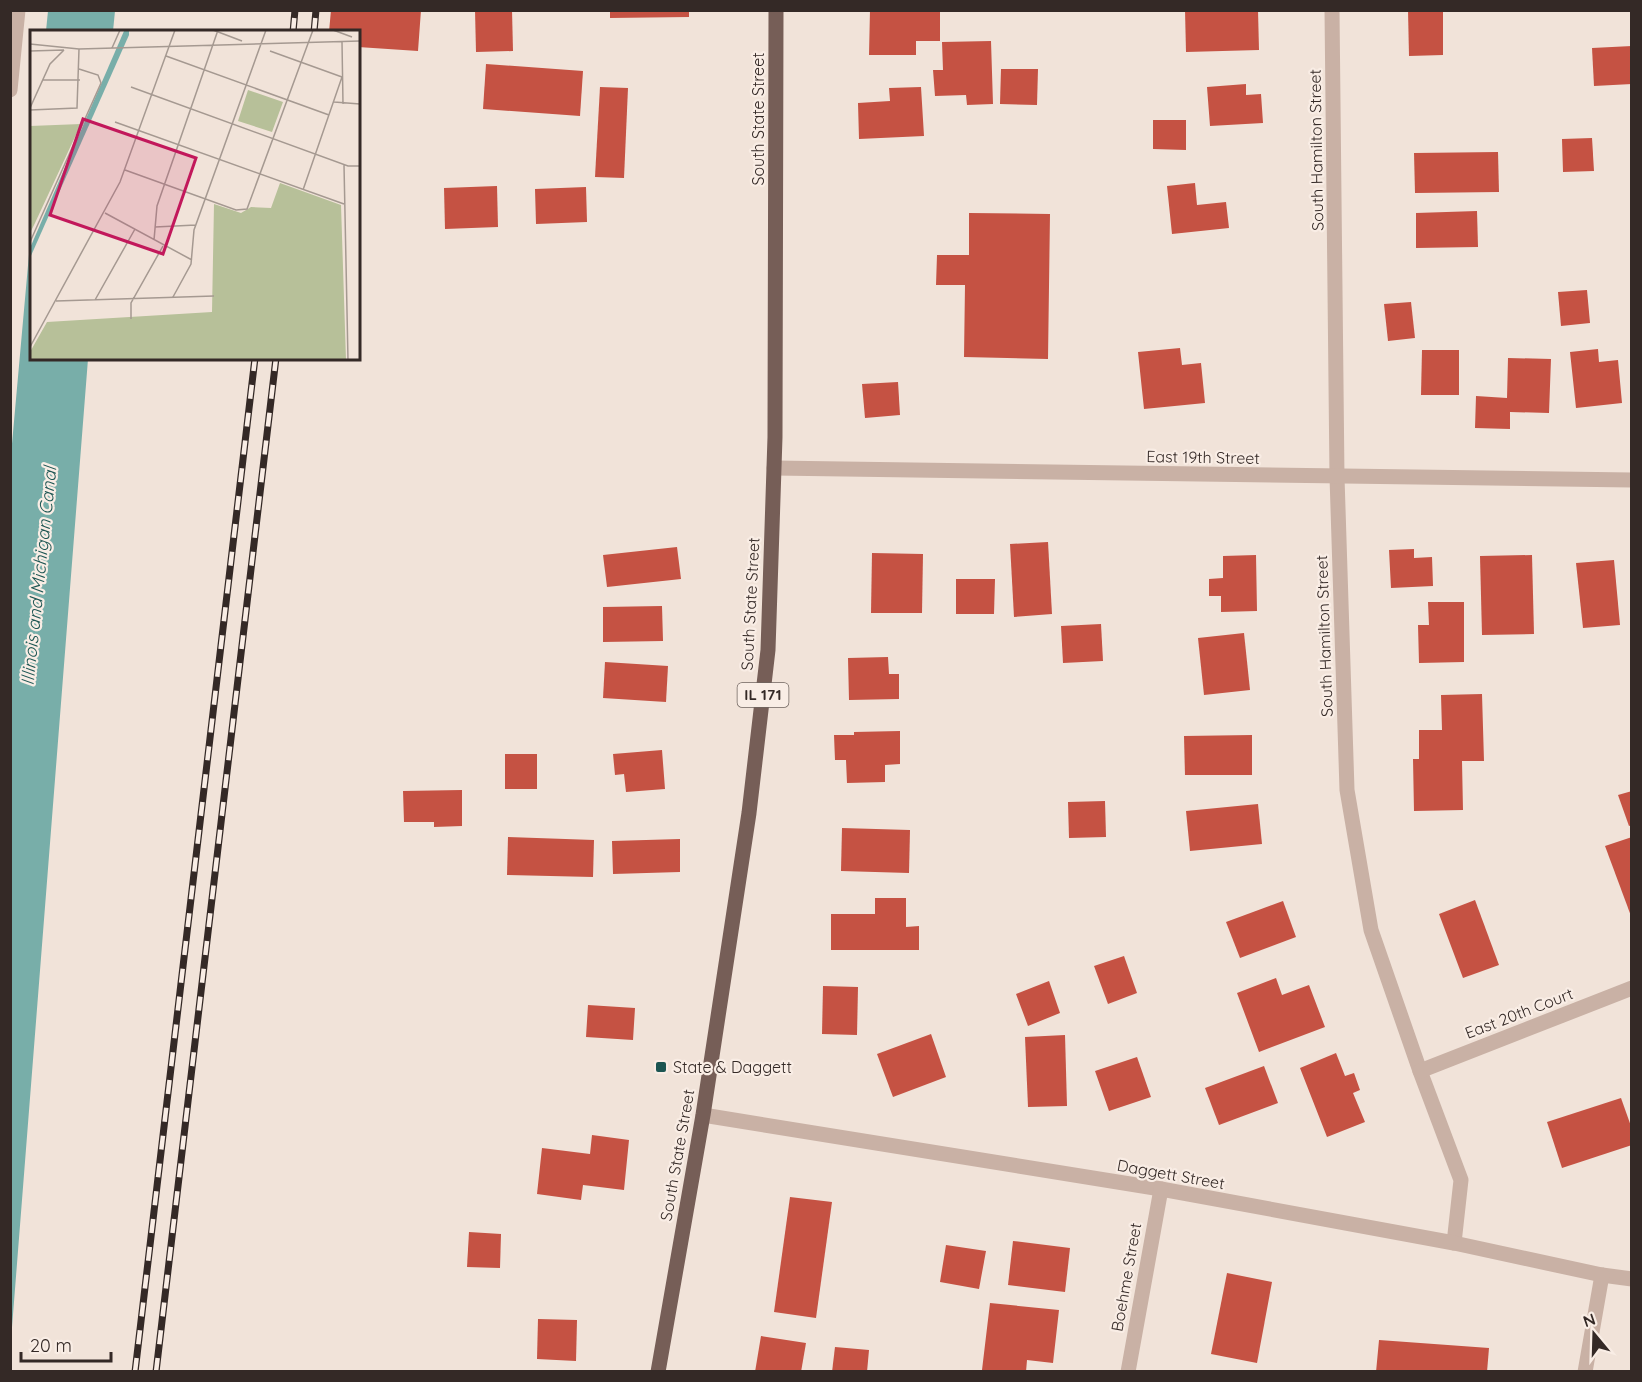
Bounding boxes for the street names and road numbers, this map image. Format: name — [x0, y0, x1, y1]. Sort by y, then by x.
street label: South State Street — [748, 52, 768, 186]
street label: South Hamilton Street — [1305, 69, 1327, 231]
street label: East 19th Street — [1146, 446, 1260, 468]
street label: South State Street — [737, 537, 763, 671]
street label: South Hamilton Street — [1311, 555, 1337, 717]
road number: IL 171 — [738, 683, 789, 707]
street label: East 20th Court — [1462, 983, 1576, 1043]
street label: South State Street — [656, 1088, 698, 1222]
street label: Daggett Street — [1116, 1155, 1226, 1193]
street label: Boehme Street — [1107, 1221, 1145, 1333]

